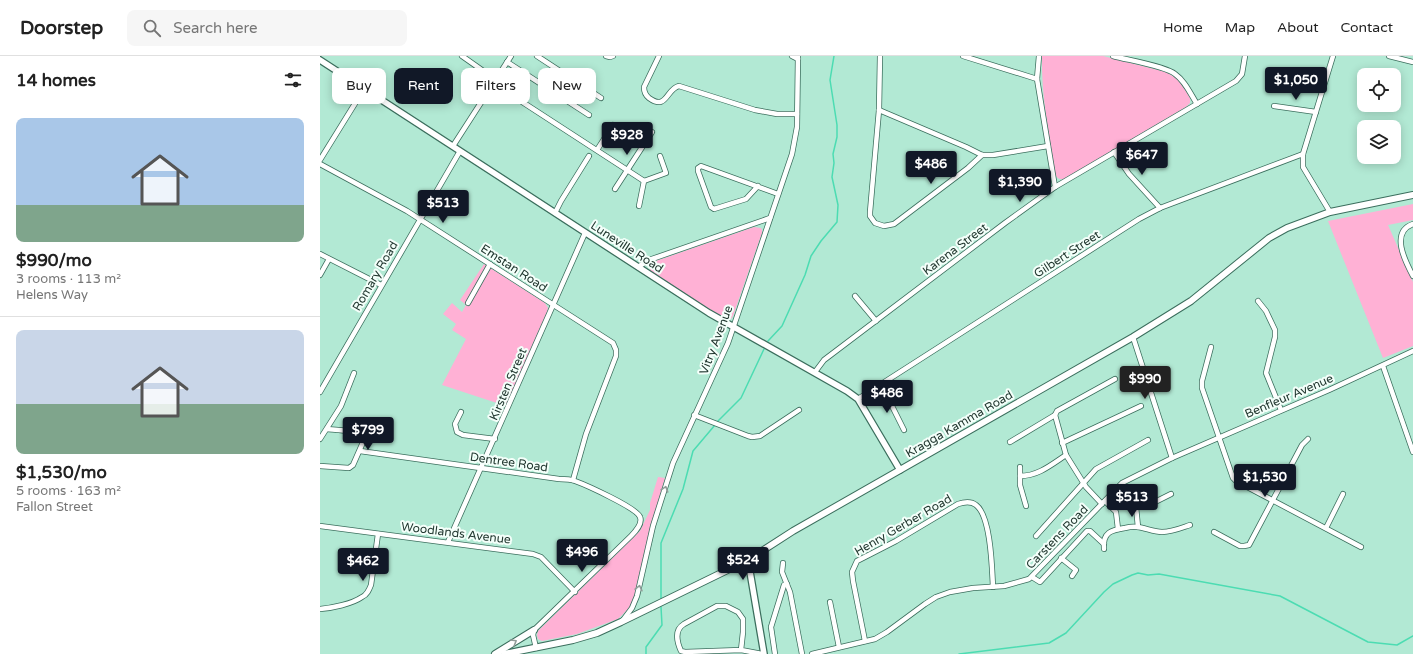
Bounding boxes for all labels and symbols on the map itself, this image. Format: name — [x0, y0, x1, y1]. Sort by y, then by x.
pin: $1,050 — [1263, 67, 1329, 101]
pin: $928 — [603, 122, 651, 156]
pin: $647 — [1118, 142, 1166, 176]
pin: $486 — [907, 151, 955, 185]
pin: $1,390 — [987, 169, 1053, 203]
pin: $513 — [419, 190, 467, 224]
street label: Luneville Road — [588, 218, 666, 276]
street label: Karena Street — [920, 220, 990, 278]
street label: Gilbert Street — [1031, 227, 1103, 281]
street label: Romary Road — [349, 239, 401, 313]
street label: Emstan Road — [478, 241, 550, 295]
street label: Vitry Avenue — [696, 303, 736, 377]
street label: Kirsten Street — [486, 345, 530, 422]
pin: $990 — [1121, 366, 1169, 400]
street label: Benfleur Avenue — [1243, 371, 1335, 421]
pin: $486 — [863, 380, 911, 414]
street label: Kragga Kamma Road — [903, 388, 1015, 460]
pin: $799 — [344, 417, 392, 451]
street label: Dentree Road — [469, 450, 549, 474]
pin: $1,530 — [1232, 464, 1298, 498]
pin: $513 — [1108, 484, 1156, 518]
one-way arrow — [660, 486, 669, 493]
street label: Henry Gerber Road — [852, 491, 954, 559]
street label: Carstens Road — [1023, 502, 1091, 572]
street label: Woodlands Avenue — [400, 519, 512, 547]
pin: $496 — [558, 539, 606, 573]
pin: $524 — [719, 547, 767, 581]
pin: $462 — [339, 548, 387, 582]
one-way arrow — [635, 585, 643, 592]
one-way arrow — [510, 639, 517, 646]

